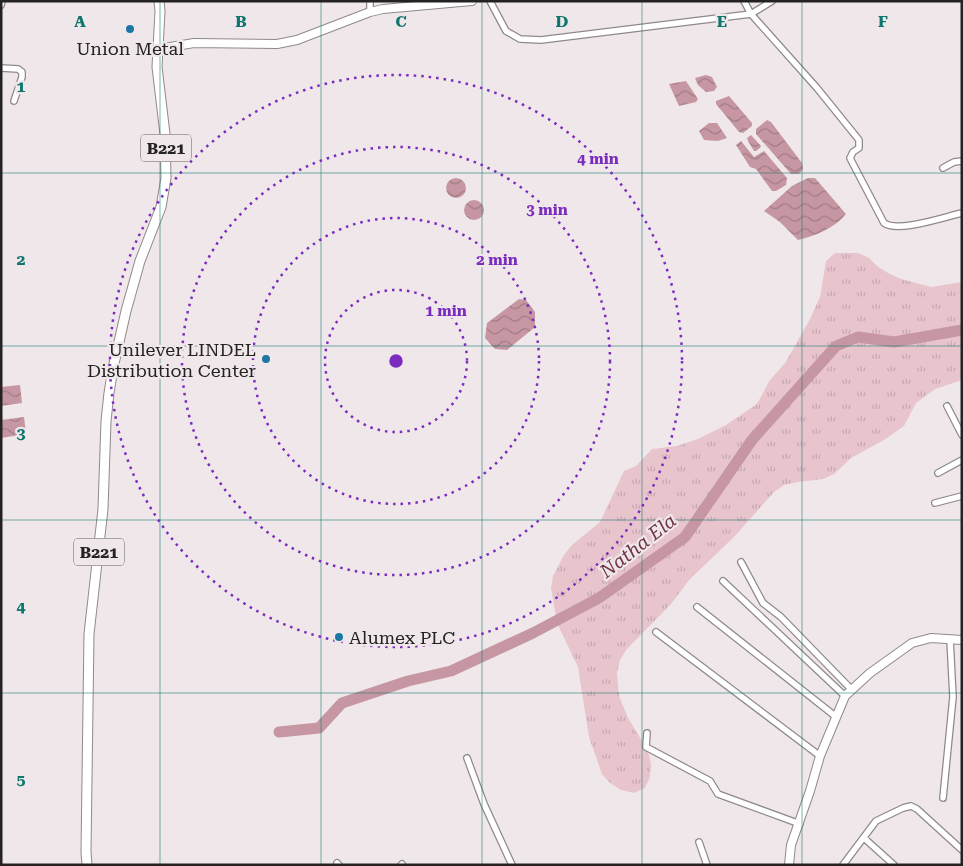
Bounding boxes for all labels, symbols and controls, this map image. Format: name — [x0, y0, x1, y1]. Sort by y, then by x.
text: A — [74, 12, 86, 31]
text: B — [235, 12, 247, 31]
text: C — [395, 12, 407, 31]
text: D — [556, 12, 569, 31]
text: E — [717, 12, 727, 31]
text: F — [878, 12, 888, 31]
marker: Union Metal — [124, 23, 136, 35]
place label: Union Metal — [76, 38, 184, 59]
text: 1 — [17, 77, 26, 96]
road number: B221 — [141, 134, 191, 162]
text: 4 min — [577, 150, 619, 168]
text: 3 min — [526, 201, 568, 219]
text: 2 — [17, 250, 26, 269]
text: 2 min — [476, 251, 518, 269]
text: 1 min — [425, 302, 467, 320]
place label: Unilever LINDEL Distribution Center — [87, 339, 256, 381]
centre of rings — [387, 352, 405, 370]
marker: Unilever LINDEL Distribution Center — [260, 353, 272, 365]
text: 3 — [17, 424, 26, 443]
water label: Natha Ela — [594, 509, 681, 584]
road number: B221 — [74, 538, 124, 566]
text: 4 — [17, 597, 26, 616]
place label: Alumex PLC — [349, 627, 455, 648]
marker: Alumex PLC — [333, 631, 345, 643]
text: 5 — [17, 770, 26, 789]

